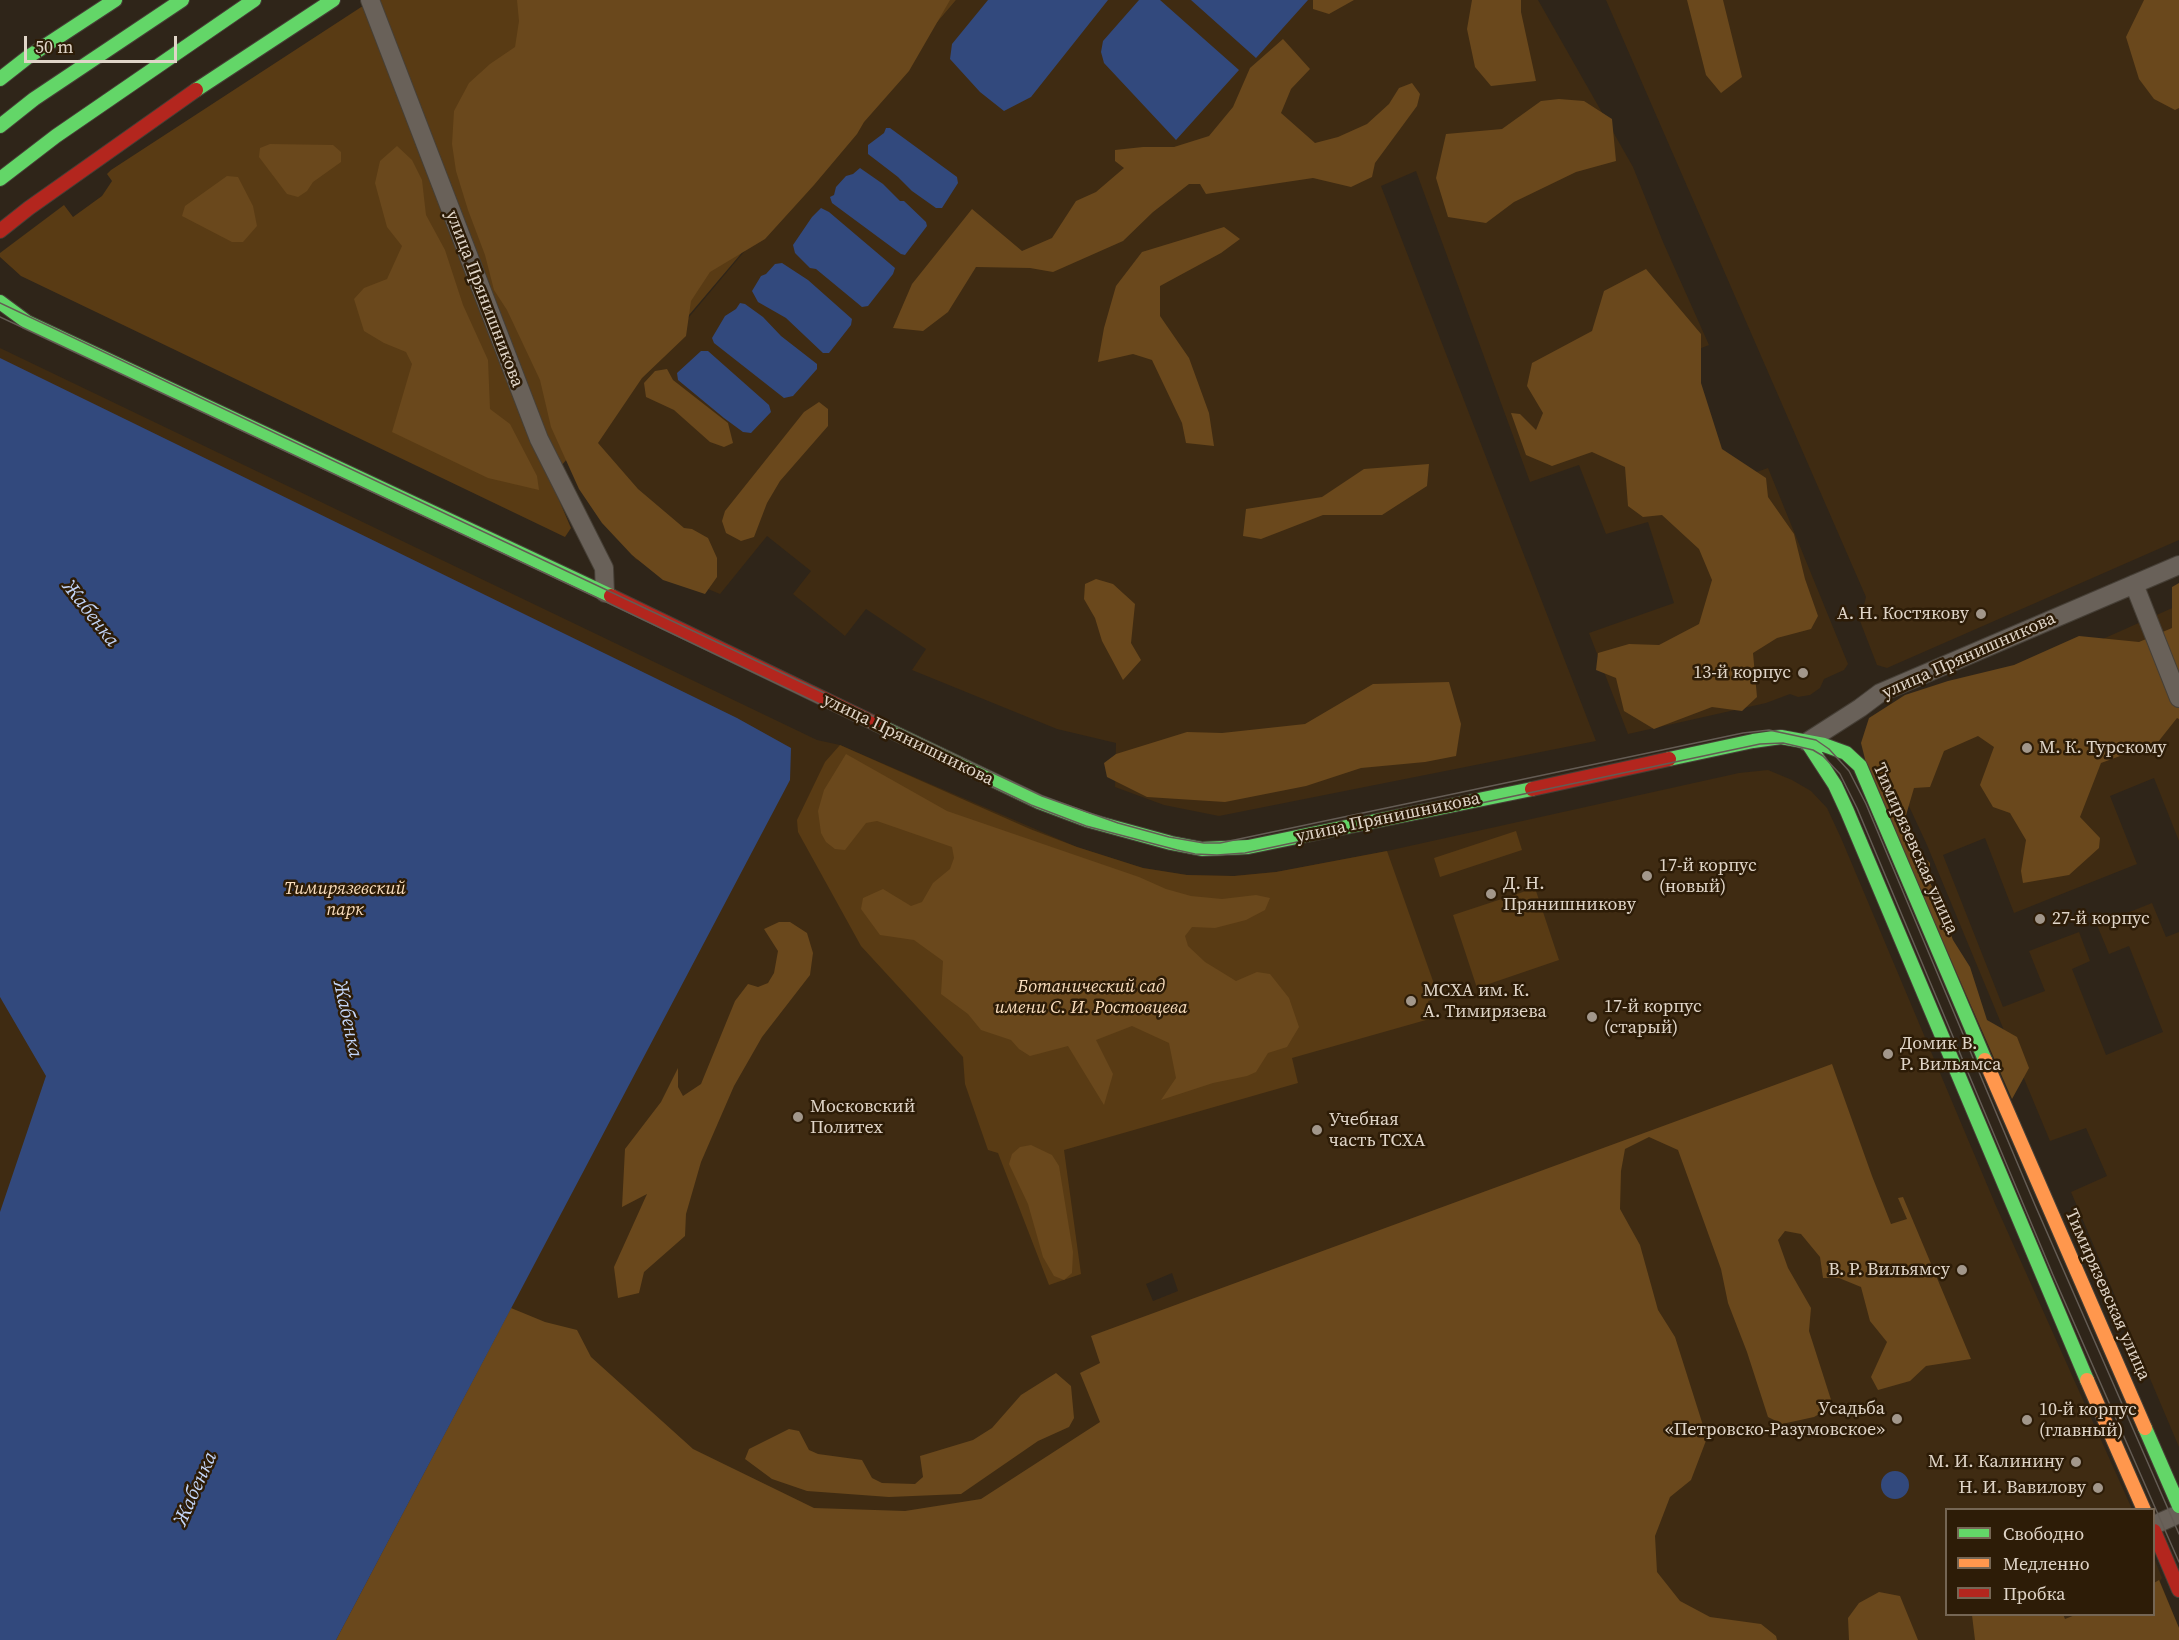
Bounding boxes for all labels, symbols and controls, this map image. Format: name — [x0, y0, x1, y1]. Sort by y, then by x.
scale bar — [27, 24, 180, 62]
text: 50 m — [35, 34, 73, 59]
street label: улица Прянишникова — [440, 208, 528, 390]
water label: Жабенка — [56, 576, 124, 652]
place label: А. Н. Костякову — [1837, 603, 1969, 625]
marker: А. Н. Костякову — [1974, 607, 1988, 621]
street label: улица Прянишникова — [1879, 608, 2059, 704]
place label: 13-й корпус — [1693, 662, 1791, 684]
marker: 13-й корпус — [1796, 666, 1810, 680]
street label: улица Прянишникова — [819, 689, 997, 791]
place label: М. К. Турскому — [2039, 737, 2167, 759]
marker: М. К. Турскому — [2020, 741, 2034, 755]
street label: Тимирязевская улица — [1867, 760, 1963, 938]
street label: улица Прянишникова — [1294, 788, 1482, 848]
place label: 17-й корпус (новый) — [1659, 855, 1757, 898]
marker: 17-й корпус (новый) — [1640, 869, 1654, 883]
place label: Д. Н. Прянишникову — [1503, 873, 1636, 916]
park label: Тимирязевский парк — [284, 878, 406, 920]
marker: Д. Н. Прянишникову — [1484, 887, 1498, 901]
place label: 27-й корпус — [2052, 908, 2150, 930]
marker: 27-й корпус — [2033, 912, 2047, 926]
park label: Ботанический сад имени С. И. Ростовцева — [994, 976, 1188, 1018]
water label: Жабенка — [327, 978, 367, 1060]
place label: МСХА им. К. А. Тимирязева — [1423, 980, 1547, 1022]
marker: МСХА им. К. А. Тимирязева — [1404, 994, 1418, 1008]
place label: 17-й корпус (старый) — [1604, 996, 1702, 1038]
marker: 17-й корпус (старый) — [1585, 1010, 1599, 1024]
place label: Домик В. Р. Вильямса — [1900, 1033, 2001, 1076]
marker: Домик В. Р. Вильямса — [1881, 1047, 1895, 1061]
place label: Московский Политех — [810, 1096, 915, 1138]
place label: Учебная часть ТСХА — [1329, 1109, 1425, 1152]
marker: Московский Политех — [791, 1110, 805, 1124]
marker: Учебная часть ТСХА — [1310, 1123, 1324, 1137]
street label: Тимирязевская улица — [2059, 1206, 2155, 1384]
place label: В. Р. Вильямсу — [1828, 1259, 1950, 1281]
marker: В. Р. Вильямсу — [1955, 1263, 1969, 1277]
place label: Усадьба «Петровско-Разумовское» — [1665, 1398, 1885, 1440]
place label: 10-й корпус (главный) — [2039, 1399, 2137, 1442]
marker: Усадьба «Петровско-Разумовское» — [1890, 1412, 1904, 1426]
marker: 10-й корпус (главный) — [2020, 1413, 2034, 1427]
water label: Жабенка — [169, 1448, 223, 1530]
place label: М. И. Калинину — [1928, 1451, 2064, 1473]
marker: М. И. Калинину — [2069, 1455, 2083, 1469]
place label: Н. И. Вавилову — [1959, 1477, 2086, 1499]
marker: Н. И. Вавилову — [2091, 1481, 2105, 1495]
legend — [1945, 1508, 2155, 1616]
text: Свободно — [2003, 1521, 2084, 1546]
text: Медленно — [2003, 1551, 2090, 1576]
text: Пробка — [2003, 1581, 2065, 1606]

